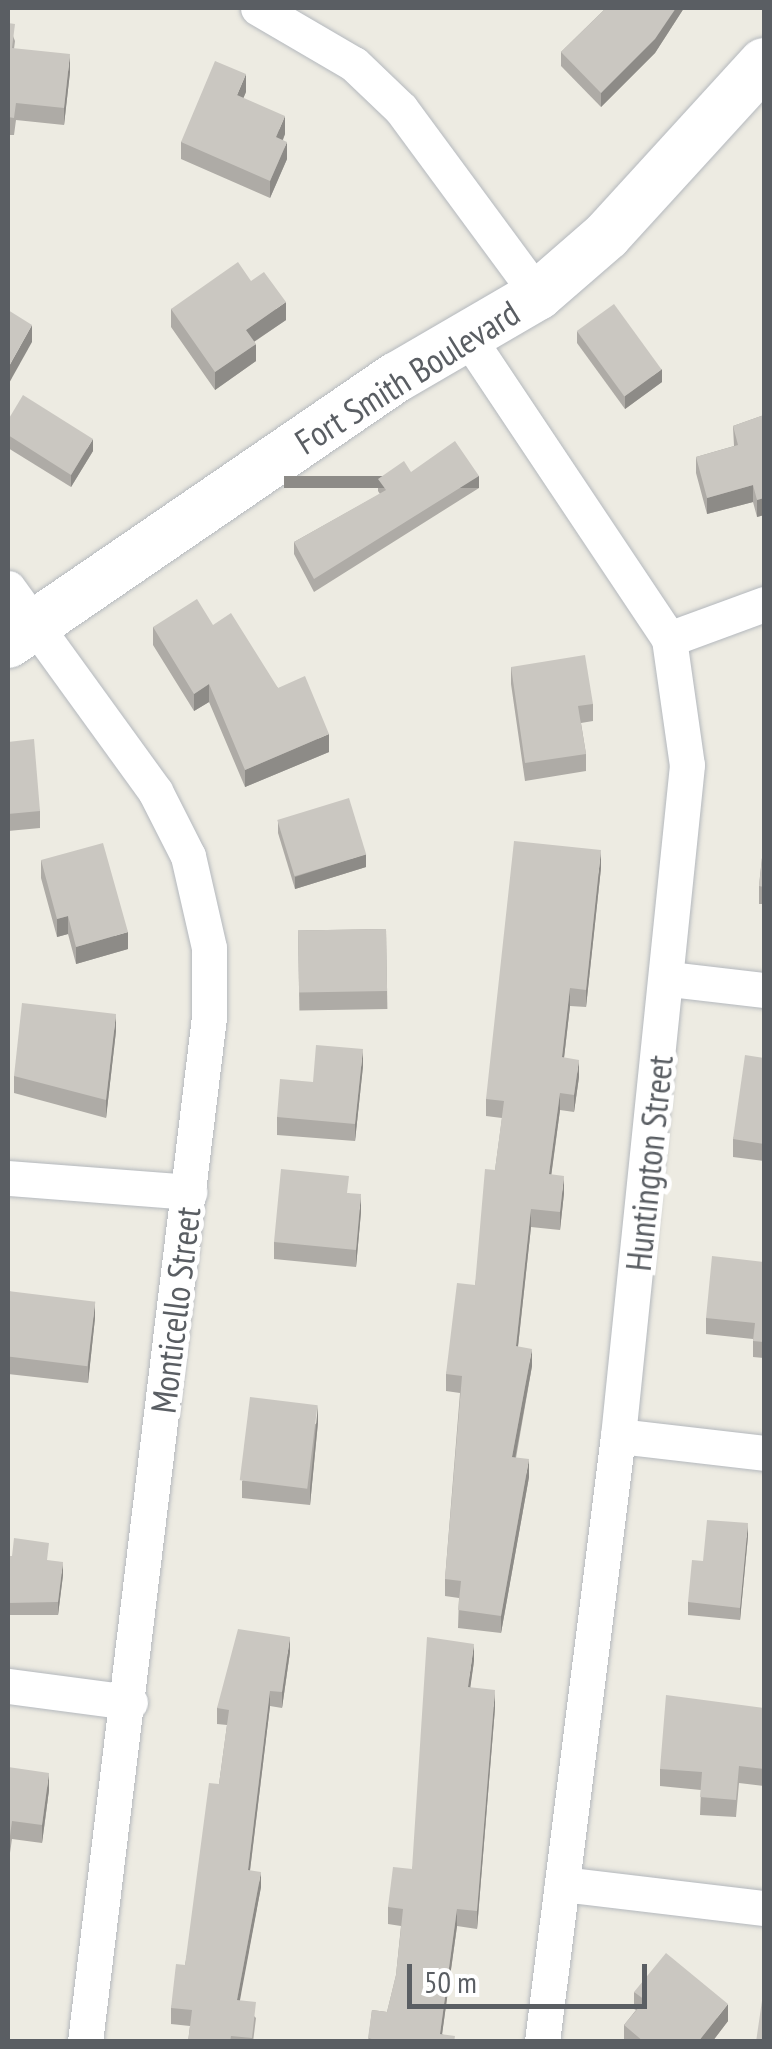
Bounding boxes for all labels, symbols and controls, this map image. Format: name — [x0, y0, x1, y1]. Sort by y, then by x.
street label: Fort Smith Boulevard — [287, 291, 527, 463]
street label: Huntington Street — [617, 1053, 681, 1273]
street label: Monticello Street — [142, 1204, 208, 1416]
scale bar — [412, 1944, 652, 2006]
text: 50 m — [424, 1962, 477, 2001]

